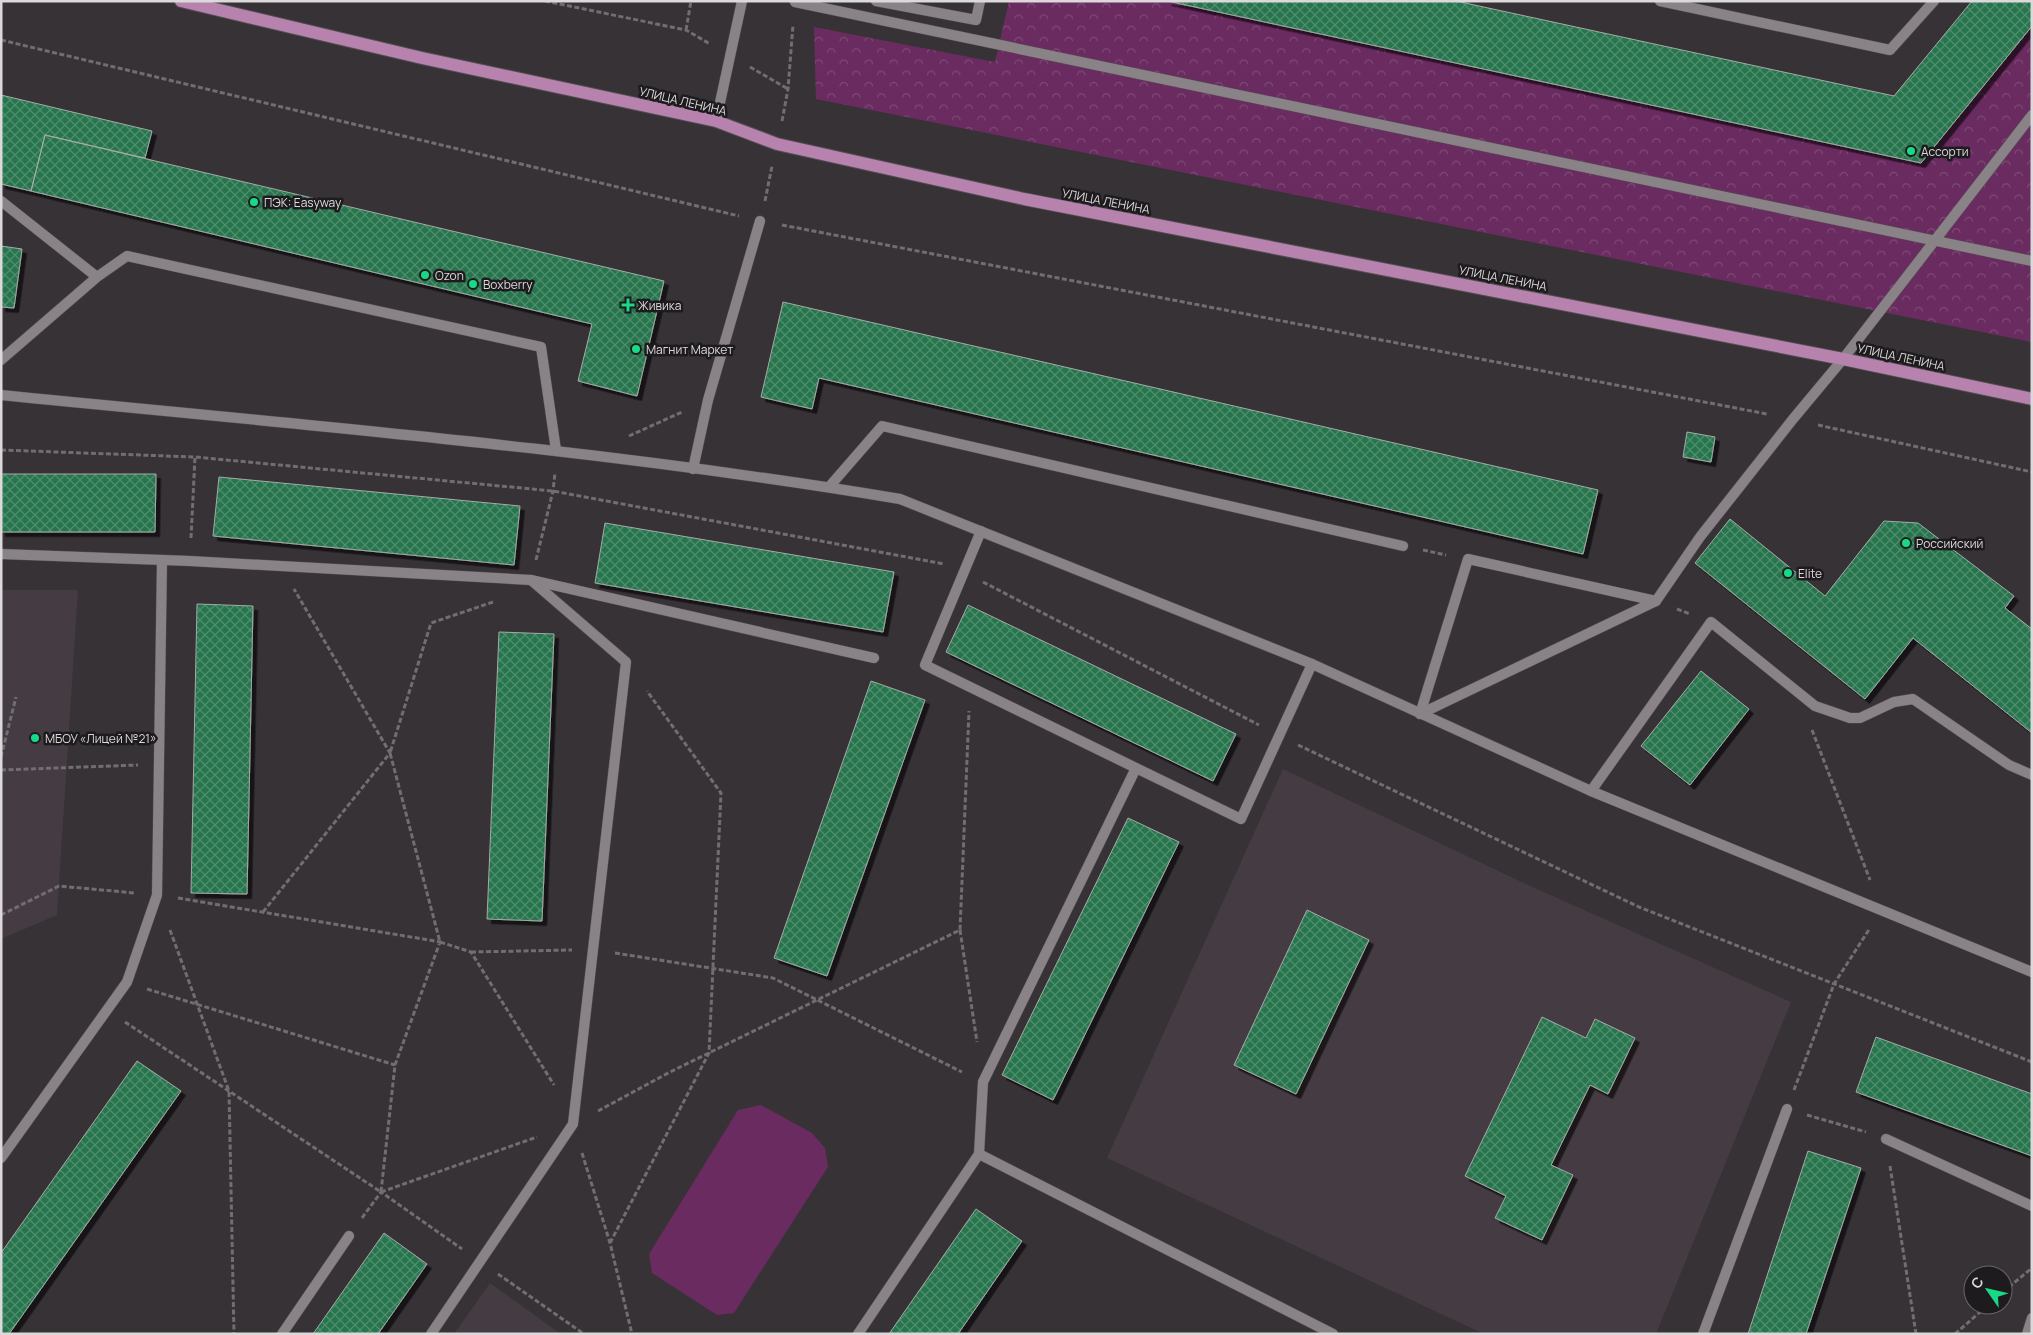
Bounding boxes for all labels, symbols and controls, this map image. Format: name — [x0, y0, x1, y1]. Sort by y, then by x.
street label: УЛИЦА ЛЕНИНА — [638, 83, 729, 119]
place label: Ассорти — [1921, 143, 1969, 160]
marker: Ассорти — [1905, 145, 1917, 157]
street label: УЛИЦА ЛЕНИНА — [1061, 184, 1152, 218]
place label: ПЭК: Easyway — [264, 194, 342, 211]
marker: ПЭК: Easyway — [248, 196, 260, 208]
street label: УЛИЦА ЛЕНИНА — [1458, 261, 1549, 295]
place label: Ozon — [435, 267, 464, 284]
marker: Ozon — [419, 269, 431, 281]
place label: Boxberry — [483, 276, 533, 293]
marker: Boxberry — [467, 278, 479, 290]
place label: Живика — [638, 297, 681, 314]
marker: Живика — [622, 299, 634, 311]
street label: УЛИЦА ЛЕНИНА — [1856, 339, 1947, 375]
place label: Магнит Маркет — [646, 341, 733, 358]
marker: Магнит Маркет — [630, 343, 642, 355]
place label: Российский — [1916, 535, 1983, 552]
marker: Российский — [1900, 537, 1912, 549]
place label: Elite — [1798, 565, 1822, 582]
marker: Elite — [1782, 567, 1794, 579]
place label: МБОУ «Лицей №21» — [45, 730, 156, 747]
marker: МБОУ «Лицей №21» — [29, 732, 41, 744]
north arrow — [1963, 1265, 2013, 1315]
text: С — [1966, 1273, 1988, 1292]

